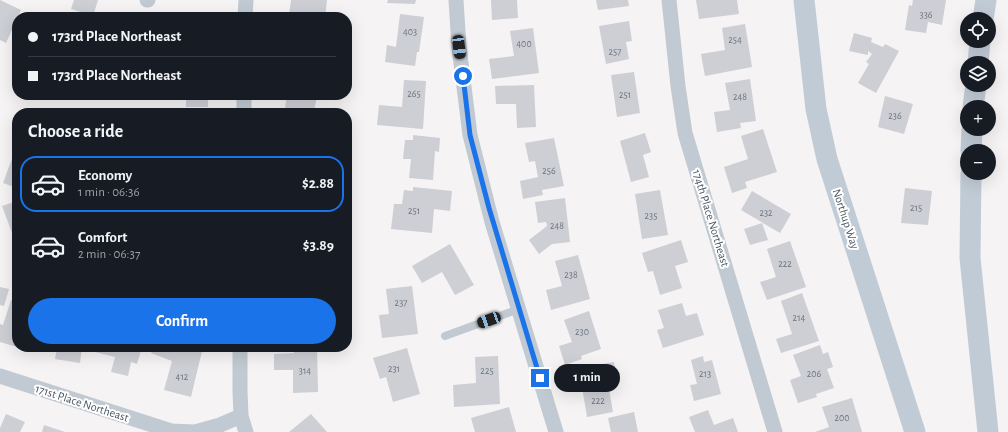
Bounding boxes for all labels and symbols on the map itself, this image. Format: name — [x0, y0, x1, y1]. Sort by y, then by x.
house number: 336 — [920, 10, 933, 20]
house number: 403 — [403, 27, 417, 37]
car — [452, 34, 466, 60]
house number: 254 — [728, 35, 742, 45]
house number: 400 — [516, 39, 532, 49]
house number: 257 — [609, 47, 621, 57]
route start — [454, 67, 472, 85]
house number: 265 — [407, 89, 421, 99]
house number: 251 — [619, 90, 631, 100]
house number: 248 — [733, 92, 747, 102]
house number: 236 — [888, 111, 902, 121]
house number: 256 — [542, 166, 556, 176]
street label: 174th Place Northeast — [691, 168, 732, 268]
street label: Northup Way — [830, 187, 861, 251]
house number: 215 — [910, 203, 922, 213]
house number: 251 — [408, 206, 420, 216]
house number: 232 — [759, 208, 773, 218]
house number: 235 — [645, 211, 657, 221]
house number: 248 — [550, 221, 564, 231]
house number: 222 — [778, 259, 792, 269]
house number: 238 — [564, 270, 578, 280]
house number: 237 — [395, 298, 407, 308]
car — [476, 310, 502, 330]
house number: 214 — [793, 313, 806, 323]
house number: 230 — [575, 327, 589, 337]
house number: 231 — [388, 364, 400, 374]
callout: 1 min — [554, 364, 620, 392]
house number: 314 — [299, 366, 311, 376]
house number: 225 — [480, 366, 494, 376]
route end — [531, 369, 549, 387]
house number: 213 — [699, 369, 711, 379]
house number: 206 — [807, 369, 822, 379]
house number: 412 — [176, 372, 189, 382]
street label: 171st Place Northeast — [34, 382, 130, 424]
house number: 222 — [591, 396, 605, 406]
house number: 200 — [834, 413, 850, 423]

